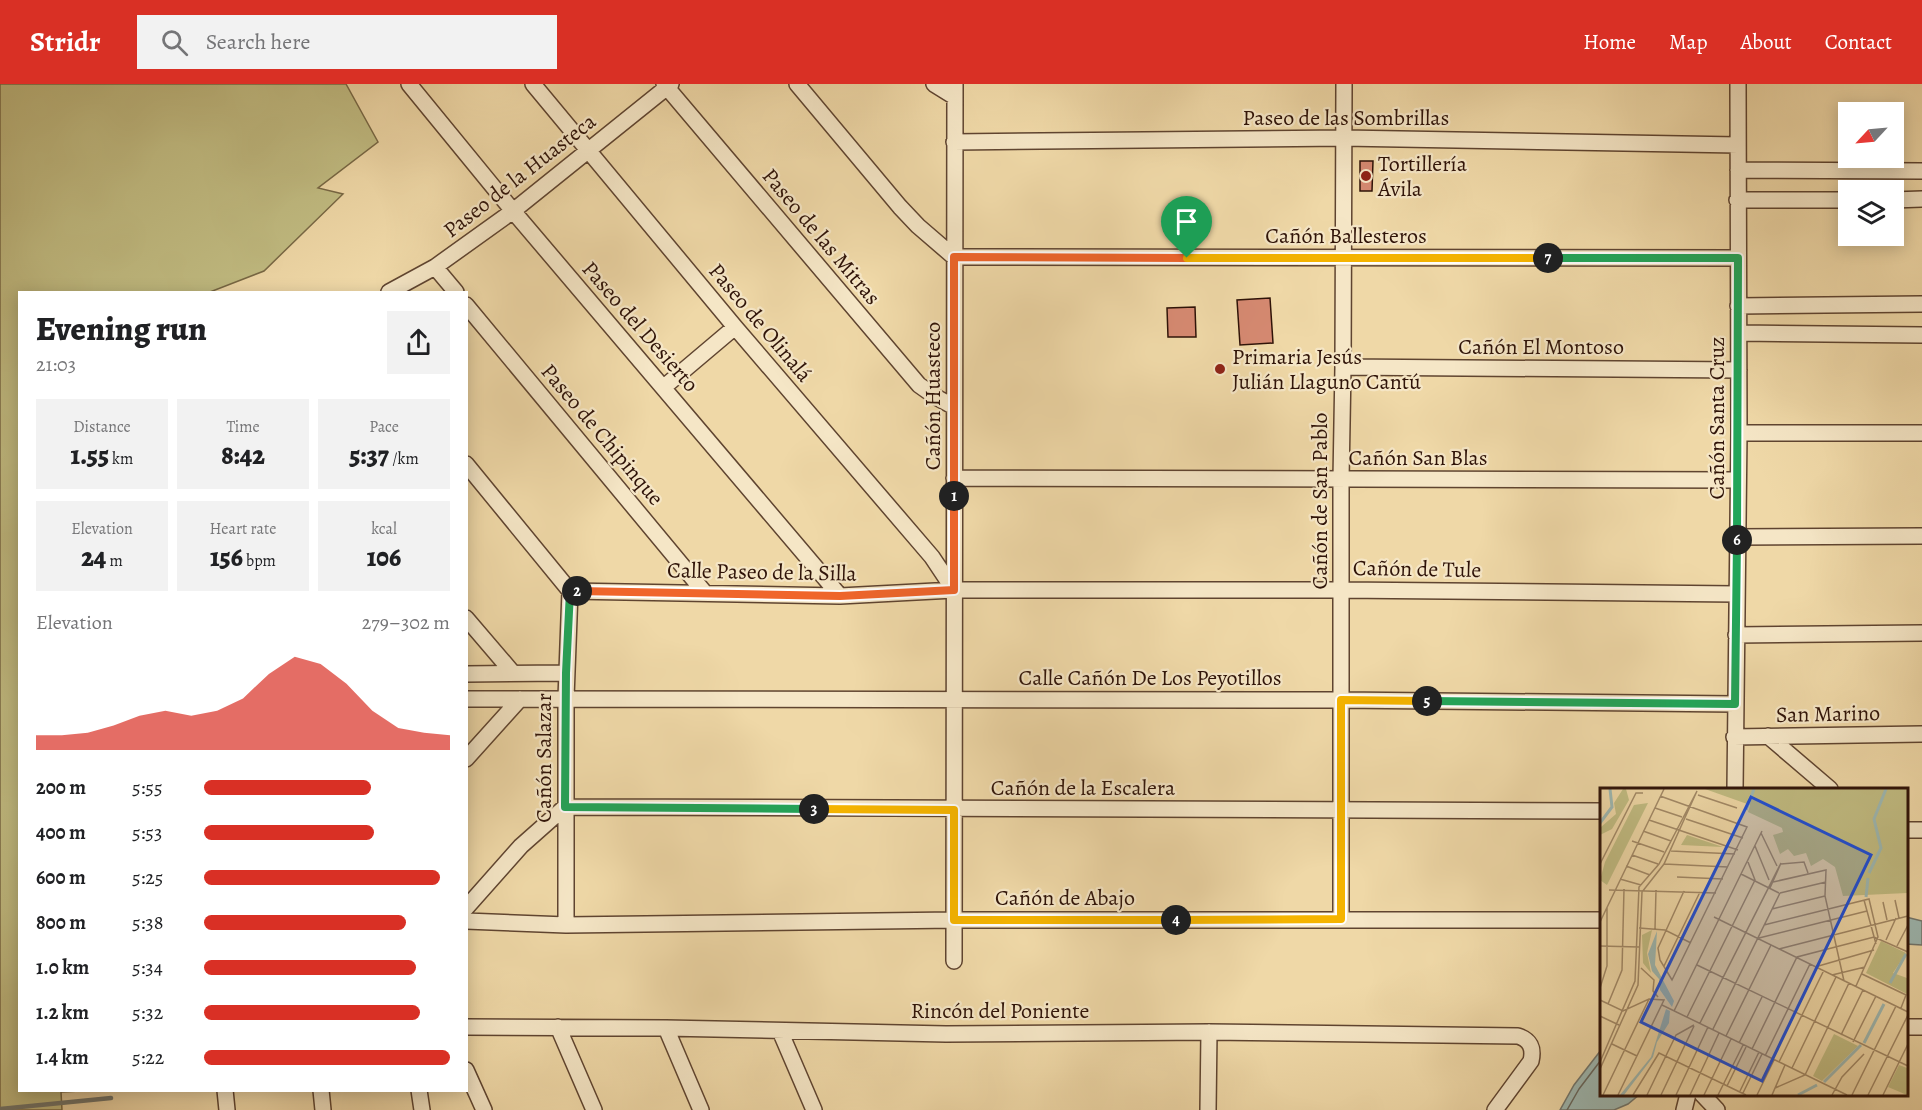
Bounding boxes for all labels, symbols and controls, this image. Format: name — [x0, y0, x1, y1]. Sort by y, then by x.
search box — [137, 15, 557, 69]
text: Stridr — [30, 23, 101, 61]
icon: search — [158, 26, 191, 59]
text: Search here — [206, 27, 310, 57]
text: Home — [1583, 28, 1636, 56]
text: Map — [1669, 28, 1707, 56]
text: About — [1740, 28, 1792, 56]
text: Contact — [1825, 28, 1892, 56]
north arrow — [1838, 102, 1904, 168]
map controls — [1838, 102, 1904, 246]
street label: Paseo de las Sombrillas — [1243, 103, 1449, 133]
street label: Paseo de la Huasteca — [437, 106, 603, 245]
place label: Tortillería Ávila — [1377, 149, 1468, 204]
street label: Paseo de las Mitras — [755, 162, 887, 311]
marker: Tortillería Ávila — [1359, 169, 1373, 183]
button: layers — [1838, 180, 1904, 246]
pin — [1161, 196, 1212, 258]
icon: arrive — [1170, 205, 1203, 238]
street label: Cañón Ballesteros — [1265, 221, 1427, 251]
pin: 7 — [1533, 243, 1563, 273]
text: 7 — [1545, 247, 1551, 269]
street label: Paseo del Desierto — [575, 255, 705, 398]
street label: Paseo de Olinalá — [702, 257, 819, 389]
text: Evening run — [36, 306, 207, 351]
button: share — [387, 311, 450, 374]
street label: Cañón Huasteco — [918, 322, 948, 470]
street label: Cañón El Montoso — [1458, 332, 1624, 362]
street label: Cañón Santa Cruz — [1702, 337, 1732, 499]
place label: Primaria Jesús Julián Llaguno Cantú — [1232, 342, 1421, 397]
text: 21:03 — [36, 351, 76, 378]
street label: Paseo de Chipinque — [534, 357, 671, 512]
marker: Primaria Jesús Julián Llaguno Cantú — [1213, 362, 1227, 376]
street label: Cañón de San Pablo — [1305, 412, 1335, 590]
text: Distance — [73, 416, 131, 438]
text: Time — [226, 416, 260, 438]
text: Pace — [369, 416, 399, 438]
text: 1.55 — [71, 438, 109, 473]
text: 8:42 — [221, 438, 265, 473]
text: 5:37 — [349, 438, 389, 473]
street label: Cañón San Blas — [1348, 443, 1488, 473]
text: km — [109, 448, 133, 470]
text: /km — [389, 448, 419, 470]
pin: 1 — [939, 481, 969, 511]
text: 1 — [951, 485, 957, 507]
text: Elevation — [71, 518, 133, 540]
text: Heart rate — [210, 518, 276, 540]
text: kcal — [371, 518, 397, 540]
pin: 6 — [1722, 525, 1752, 555]
text: 6 — [1733, 529, 1741, 551]
text: 24 — [81, 540, 106, 575]
text: 156 — [210, 540, 243, 575]
text: 106 — [367, 540, 401, 575]
text: m — [106, 550, 123, 572]
text: bpm — [243, 550, 276, 572]
street label: Cañón de Tule — [1353, 553, 1481, 585]
street label: Calle Paseo de la Silla — [667, 555, 858, 589]
pin: 2 — [562, 576, 592, 606]
text: 2 — [573, 580, 581, 602]
text: Elevation — [36, 609, 113, 636]
text: 279–302 m — [362, 609, 450, 636]
street label: Calle Cañón De Los Peyotillos — [1018, 663, 1282, 693]
pin: 5 — [1412, 686, 1442, 716]
text: 5 — [1424, 690, 1430, 712]
street label: Cañón Salazar — [529, 693, 559, 823]
street label: San Marino — [1776, 698, 1880, 730]
street label: Cañón de la Escalera — [991, 773, 1176, 803]
text: 200 m — [36, 774, 86, 801]
text: 5:55 — [132, 774, 163, 801]
inset map — [1600, 788, 1907, 1095]
pin: 3 — [799, 794, 829, 824]
text: 3 — [811, 798, 817, 820]
text: 400 m — [36, 819, 86, 846]
text: 5:53 — [132, 819, 162, 846]
text: 600 m — [36, 864, 86, 891]
text: 5:25 — [132, 864, 163, 891]
street label: Cañón de Abajo — [995, 883, 1135, 913]
pin: 4 — [1161, 905, 1191, 935]
text: 800 m — [36, 909, 86, 936]
text: 5:38 — [132, 909, 163, 936]
text: 4 — [1172, 909, 1180, 931]
text: 1.0 km — [36, 954, 89, 981]
text: 5:34 — [132, 954, 163, 981]
street label: Rincón del Poniente — [911, 996, 1089, 1026]
text: 1.2 km — [36, 999, 89, 1026]
text: 5:32 — [132, 999, 163, 1026]
text: 1.4 km — [36, 1044, 89, 1071]
text: 5:22 — [132, 1044, 164, 1071]

